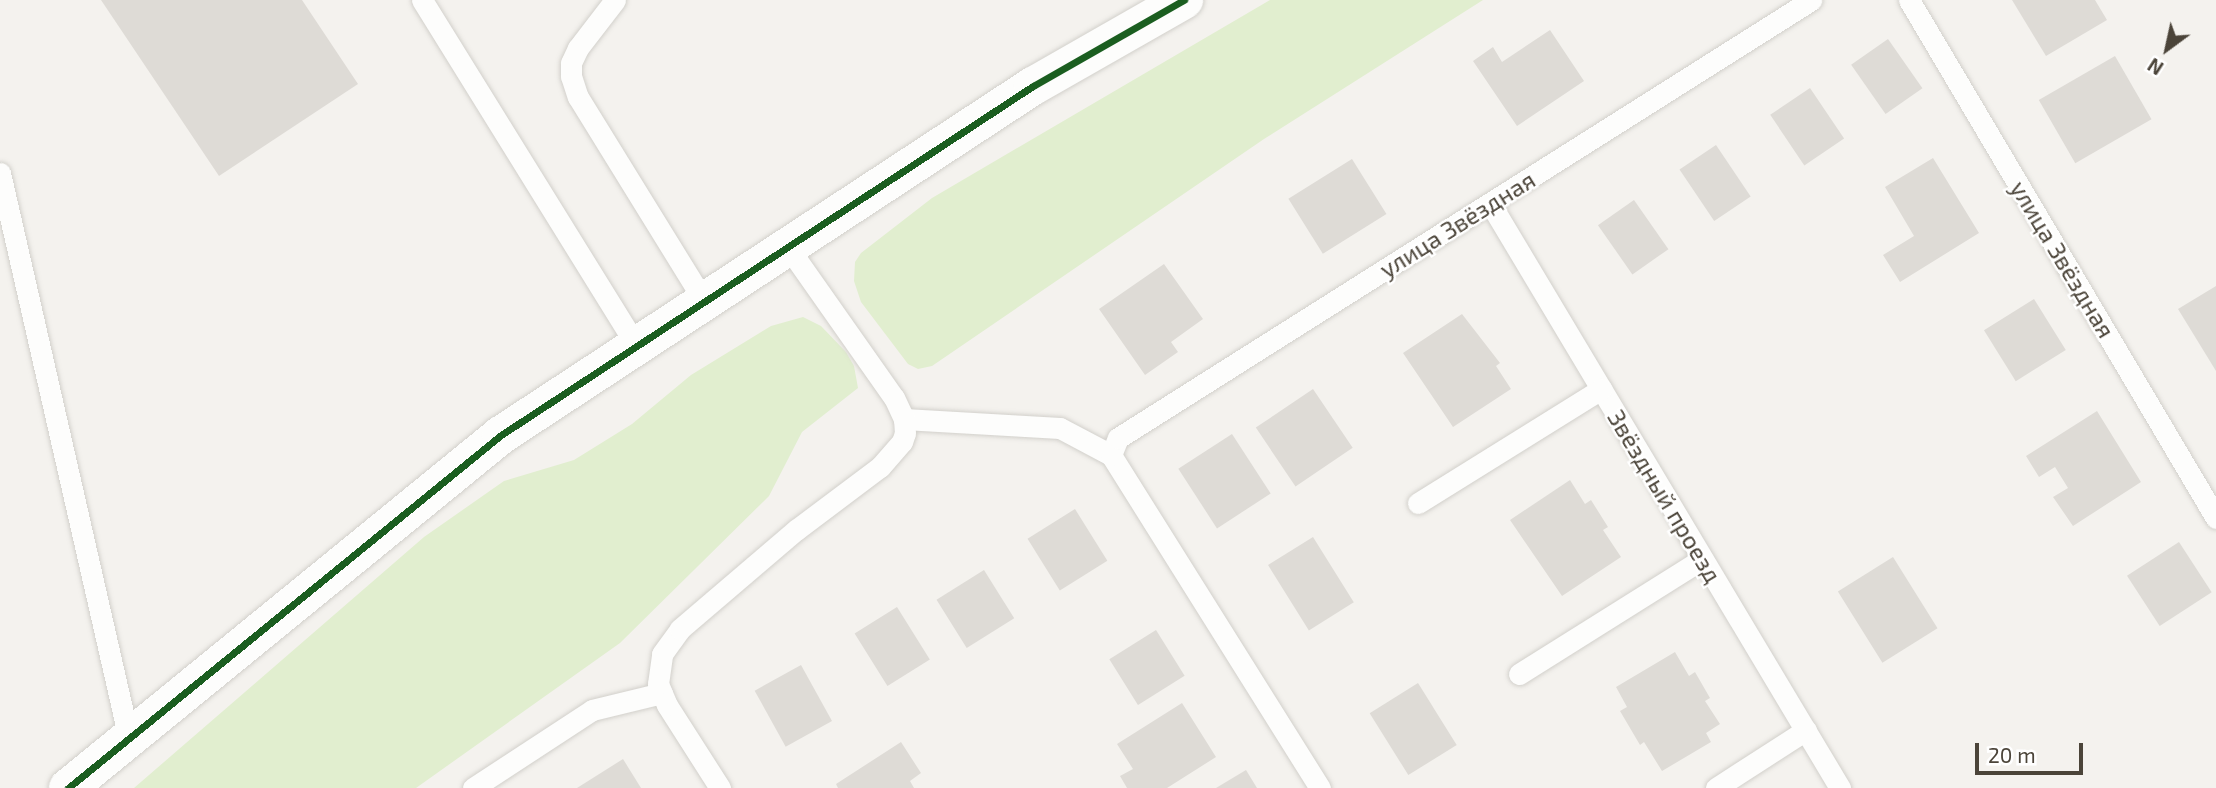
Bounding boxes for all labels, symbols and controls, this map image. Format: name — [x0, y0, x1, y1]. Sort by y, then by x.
north arrow — [2132, 14, 2202, 84]
text: N — [2143, 54, 2167, 80]
street label: улица Звёздная — [1374, 165, 1540, 283]
street label: улица Звёздная — [2005, 175, 2121, 343]
street label: Звёздный проезд — [1602, 404, 1728, 588]
scale bar — [1978, 728, 2086, 772]
text: 20 m — [1988, 742, 2036, 767]

